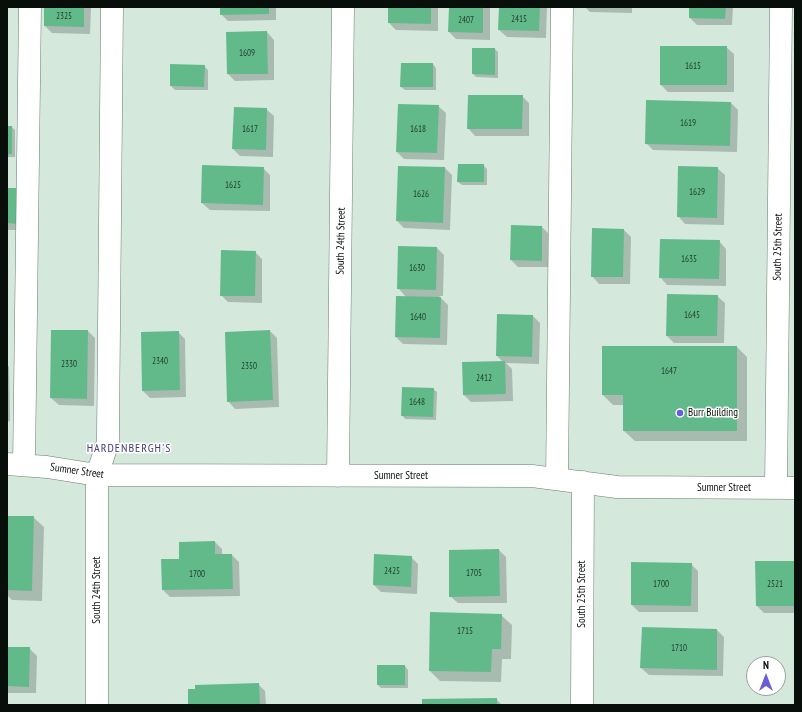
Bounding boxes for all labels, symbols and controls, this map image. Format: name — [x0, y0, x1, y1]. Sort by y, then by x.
house number: 2325 — [56, 11, 72, 21]
house number: 2415 — [511, 14, 527, 24]
house number: 2407 — [458, 15, 474, 25]
house number: 1609 — [239, 48, 255, 58]
house number: 1615 — [685, 61, 701, 71]
house number: 1619 — [680, 118, 696, 128]
house number: 1617 — [242, 124, 258, 134]
house number: 1618 — [410, 124, 426, 134]
house number: 1625 — [225, 180, 241, 190]
house number: 1629 — [689, 187, 705, 197]
house number: 1626 — [413, 189, 429, 199]
street label: South 24th Street — [334, 207, 348, 275]
street label: South 25th Street — [771, 213, 785, 281]
house number: 1635 — [681, 254, 697, 264]
house number: 1630 — [409, 263, 425, 273]
house number: 1645 — [684, 310, 700, 320]
house number: 1640 — [410, 312, 426, 322]
house number: 2340 — [152, 356, 168, 366]
house number: 2330 — [61, 359, 77, 369]
house number: 2350 — [241, 361, 257, 371]
house number: 1647 — [661, 366, 677, 376]
house number: 2412 — [476, 373, 492, 383]
house number: 1648 — [409, 397, 425, 407]
place label: Burr Building — [688, 406, 738, 420]
marker: Burr Building — [675, 408, 685, 418]
district label: HARDENBERGH'S — [87, 442, 171, 456]
street label: Sumner Street — [49, 461, 105, 481]
street label: Sumner Street — [374, 469, 428, 483]
street label: Sumner Street — [697, 481, 751, 495]
street label: South 24th Street — [90, 556, 104, 624]
street label: South 25th Street — [575, 560, 589, 628]
house number: 2425 — [384, 566, 400, 576]
house number: 1705 — [466, 568, 482, 578]
house number: 1700 — [189, 569, 205, 579]
house number: 1700 — [653, 579, 669, 589]
house number: 2521 — [767, 579, 783, 589]
house number: 1715 — [457, 626, 473, 636]
house number: 1710 — [671, 643, 687, 653]
north arrow — [746, 656, 786, 696]
text: N — [763, 658, 769, 672]

